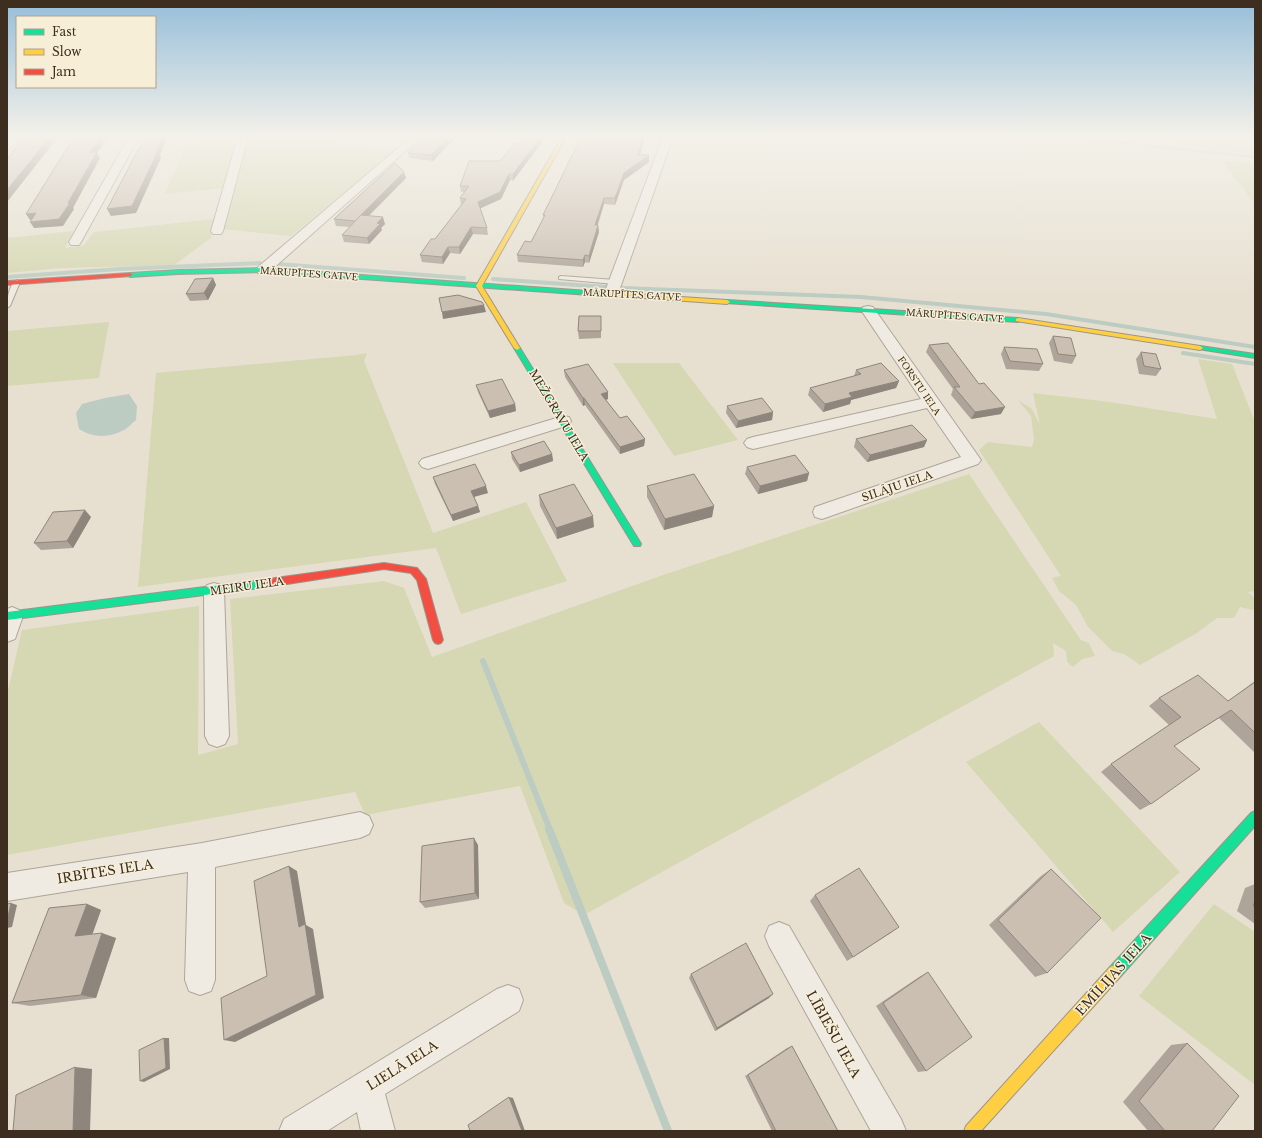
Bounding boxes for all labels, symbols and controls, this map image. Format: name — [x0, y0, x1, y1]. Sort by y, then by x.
legend — [16, 16, 156, 88]
text: Fast — [52, 24, 77, 39]
text: Slow — [52, 44, 82, 59]
text: Jam — [50, 64, 76, 79]
street label: MĀRUPĪTES GATVE — [260, 265, 359, 282]
street label: MĀRUPĪTES GATVE — [583, 286, 682, 303]
street label: MĀRUPĪTES GATVE — [906, 307, 1005, 324]
street label: FORSTU IELA — [896, 354, 944, 418]
street label: MEŽGRAVU IELA — [526, 367, 592, 464]
street label: SILĀJU IELA — [860, 467, 935, 505]
street label: MEIRU IELA — [209, 574, 285, 598]
street label: IRBĪTES IELA — [56, 855, 155, 887]
street label: EMĪLIJAS IELA — [1072, 929, 1156, 1019]
street label: LĪBIEŠU IELA — [803, 988, 865, 1082]
street label: LIELĀ IELA — [363, 1036, 442, 1094]

